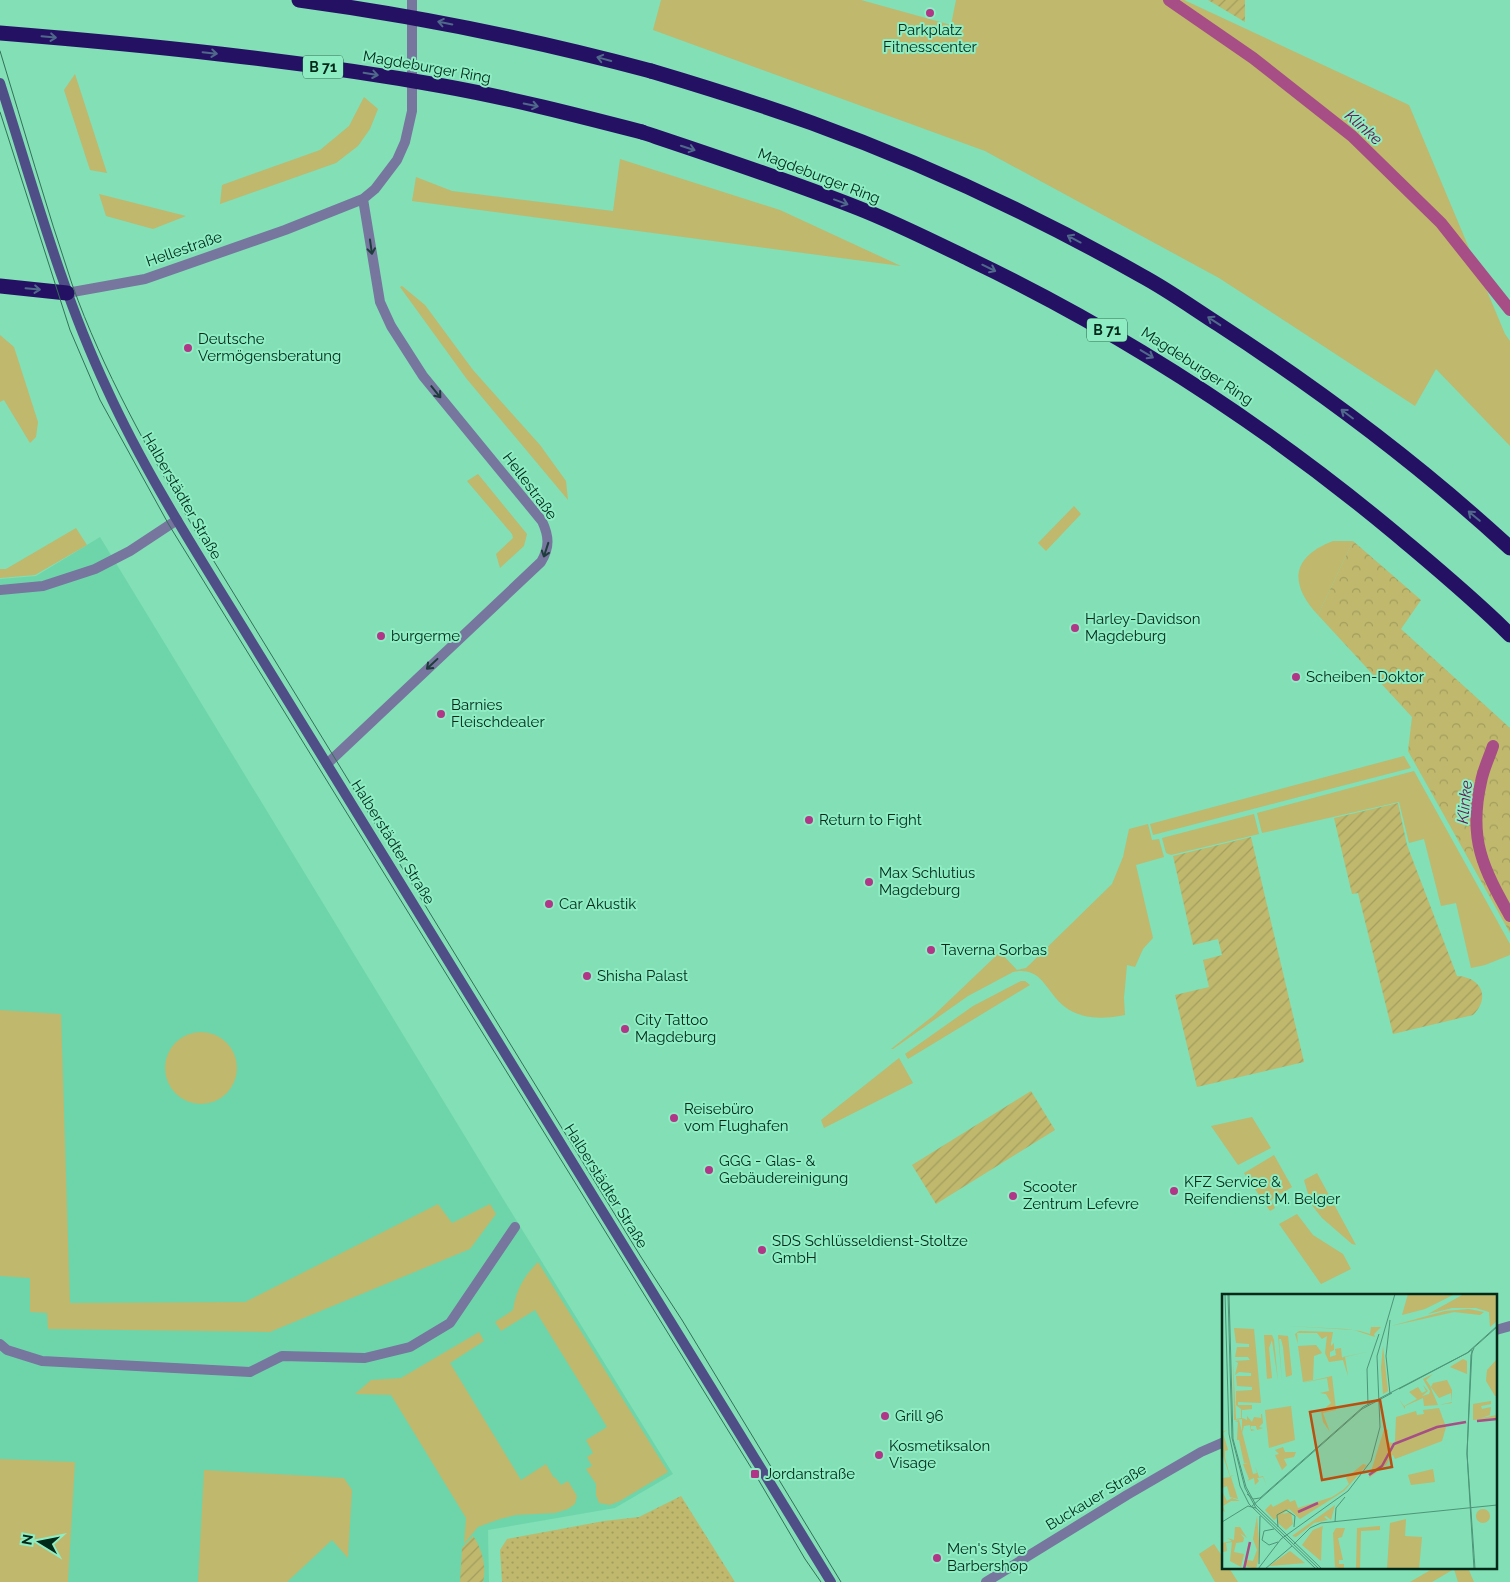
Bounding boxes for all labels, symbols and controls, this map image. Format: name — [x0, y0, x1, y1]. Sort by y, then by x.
marker: Parkplatz Fitnesscenter — [924, 7, 936, 19]
one-way arrow — [438, 18, 454, 28]
place label: Parkplatz Fitnesscenter — [883, 21, 978, 56]
one-way arrow — [40, 32, 56, 42]
street label: Magdeburger Ring — [362, 47, 492, 87]
one-way arrow — [202, 48, 218, 58]
one-way arrow — [596, 53, 612, 63]
road number: B 71 — [303, 56, 343, 78]
one-way arrow — [363, 69, 379, 79]
one-way arrow — [522, 101, 538, 110]
water label: Klinke — [1341, 106, 1386, 149]
one-way arrow — [680, 143, 696, 153]
street label: Magdeburger Ring — [755, 144, 883, 208]
one-way arrow — [833, 198, 848, 207]
street label: Hellestraße — [144, 227, 225, 270]
one-way arrow — [1066, 234, 1081, 244]
one-way arrow — [366, 238, 376, 254]
one-way arrow — [981, 264, 996, 273]
one-way arrow — [25, 285, 41, 294]
one-way arrow — [1207, 316, 1221, 326]
road number: B 71 — [1087, 318, 1127, 342]
street label: Magdeburger Ring — [1138, 323, 1256, 409]
place label: Deutsche Vermögensberatung — [198, 330, 341, 365]
marker: Deutsche Vermögensberatung — [182, 342, 194, 354]
one-way arrow — [1140, 350, 1154, 360]
one-way arrow — [431, 385, 442, 398]
one-way arrow — [1341, 408, 1354, 419]
street label: Halberstädter Straße — [138, 429, 226, 563]
street label: Hellestraße — [499, 449, 561, 523]
one-way arrow — [1468, 510, 1481, 521]
one-way arrow — [540, 542, 550, 558]
place label: Harley-Davidson Magdeburg — [1085, 610, 1201, 645]
marker: Harley-Davidson Magdeburg — [1069, 622, 1081, 634]
place label: burgerme — [391, 627, 460, 645]
marker: burgerme — [375, 630, 387, 642]
one-way arrow — [426, 658, 438, 670]
place label: Scheiben-Doktor — [1306, 668, 1425, 686]
marker: Scheiben-Doktor — [1290, 671, 1302, 683]
place label: Barnies Fleischdealer — [451, 696, 545, 731]
marker: Barnies Fleischdealer — [435, 708, 447, 720]
street label: Halberstädter Straße — [347, 776, 439, 908]
water label: Klinke — [1453, 779, 1476, 825]
place label: Return to Fight — [819, 811, 922, 829]
marker: Return to Fight — [803, 814, 815, 826]
place label: Max Schlutius Magdeburg — [879, 864, 975, 899]
marker: Max Schlutius Magdeburg — [863, 876, 875, 888]
place label: Car Akustik — [559, 895, 636, 913]
marker: Car Akustik — [543, 898, 555, 910]
place label: Taverna Sorbas — [941, 941, 1047, 959]
marker: Taverna Sorbas — [925, 944, 937, 956]
place label: Shisha Palast — [597, 967, 688, 985]
marker: Shisha Palast — [581, 970, 593, 982]
place label: City Tattoo Magdeburg — [635, 1011, 716, 1046]
marker: City Tattoo Magdeburg — [619, 1023, 631, 1035]
place label: Reisebüro vom Flughafen — [684, 1100, 788, 1135]
marker: Reisebüro vom Flughafen — [668, 1112, 680, 1124]
street label: Halberstädter Straße — [560, 1120, 652, 1252]
place label: GGG - Glas- & Gebäudereinigung — [719, 1152, 848, 1187]
marker: GGG - Glas- & Gebäudereinigung — [703, 1164, 715, 1176]
place label: KFZ Service & Reifendienst M. Belger — [1184, 1173, 1341, 1208]
place label: Scooter Zentrum Lefevre — [1023, 1178, 1139, 1213]
marker: KFZ Service & Reifendienst M. Belger — [1168, 1185, 1180, 1197]
marker: Scooter Zentrum Lefevre — [1007, 1190, 1019, 1202]
place label: SDS Schlüsseldienst-Stoltze GmbH — [772, 1232, 968, 1267]
marker: SDS Schlüsseldienst-Stoltze GmbH — [756, 1244, 768, 1256]
inset map — [1222, 1294, 1498, 1570]
place label: Grill 96 — [895, 1407, 944, 1425]
marker: Grill 96 — [879, 1410, 891, 1422]
place label: Kosmetiksalon Visage — [889, 1437, 990, 1472]
marker: Kosmetiksalon Visage — [873, 1449, 885, 1461]
street label: Buckauer Straße — [1042, 1460, 1150, 1534]
place label: Jordanstraße — [765, 1465, 855, 1483]
marker: Jordanstraße — [749, 1468, 761, 1480]
north arrow — [15, 1517, 65, 1567]
text: N — [18, 1533, 36, 1546]
place label: Men's Style Barbershop — [947, 1540, 1028, 1575]
marker: Men's Style Barbershop — [931, 1552, 943, 1564]

